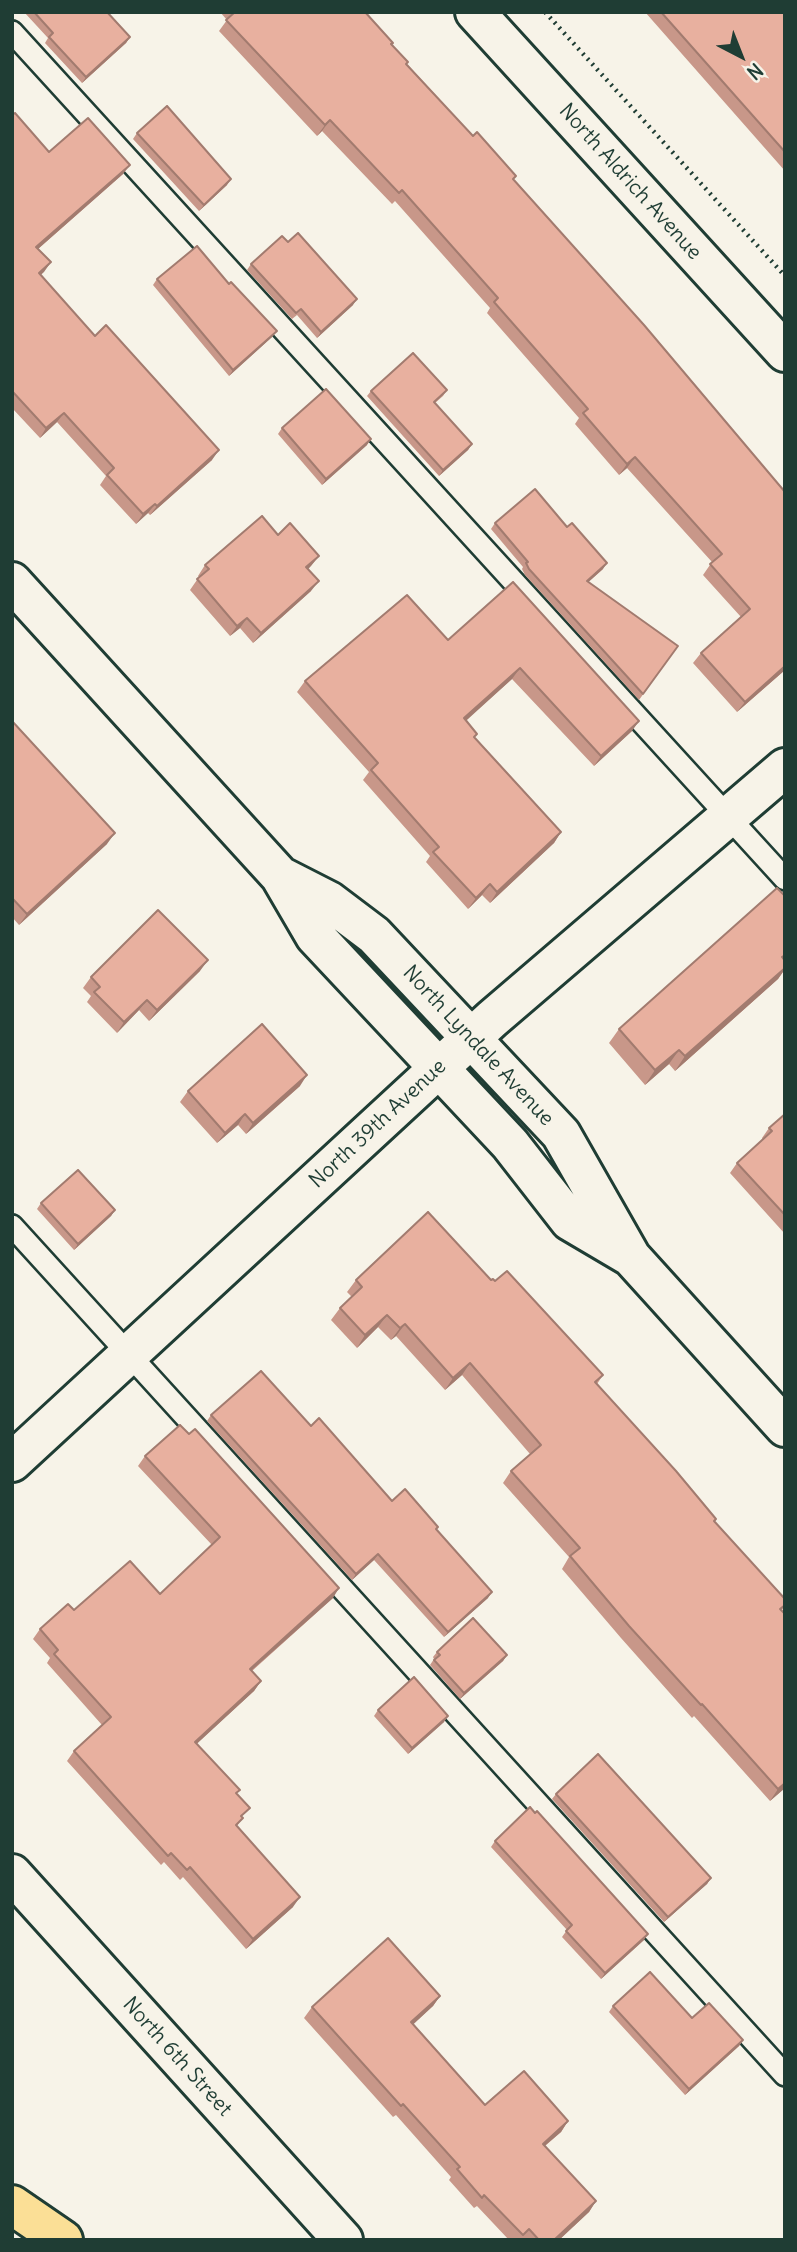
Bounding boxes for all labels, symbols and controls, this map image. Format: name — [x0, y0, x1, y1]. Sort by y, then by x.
north arrow — [706, 21, 776, 91]
text: N — [742, 58, 768, 85]
street label: North Aldrich Avenue — [553, 99, 707, 265]
street label: North Lyndale Avenue — [397, 961, 559, 1131]
street label: North 39th Avenue — [305, 1054, 451, 1194]
street label: North 6th Street — [117, 1992, 237, 2122]

